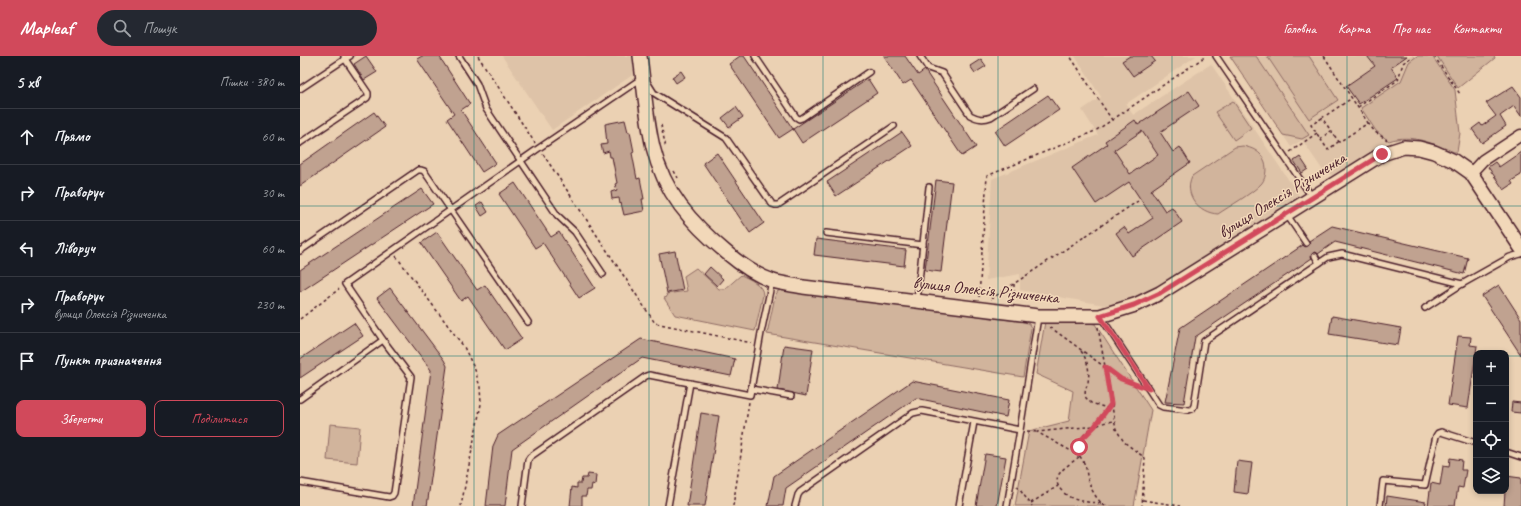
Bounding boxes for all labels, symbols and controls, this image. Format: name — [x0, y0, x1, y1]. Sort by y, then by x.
search box — [97, 10, 377, 46]
text: Mapleaf — [20, 16, 73, 40]
icon: search — [111, 17, 133, 39]
text: Пошук — [143, 19, 176, 38]
text: Головна — [1283, 20, 1316, 37]
text: Карта — [1338, 20, 1370, 37]
text: Про нас — [1392, 20, 1431, 37]
text: Контакти — [1453, 20, 1501, 37]
text: 5 хв — [16, 72, 39, 93]
text: Пішки · 380 m — [220, 74, 284, 90]
icon: ahead — [16, 126, 38, 148]
text: Прямо — [54, 127, 90, 146]
text: 60 m — [262, 129, 284, 145]
route end — [1373, 145, 1391, 163]
street label: вулиця Олексія Різниченка — [1214, 146, 1352, 244]
icon: right — [16, 182, 38, 204]
text: Праворуч — [54, 183, 103, 202]
text: 30 m — [262, 185, 284, 201]
icon: left — [16, 238, 38, 260]
text: Ліворуч — [54, 239, 95, 258]
text: 60 m — [262, 241, 284, 257]
street label: вулиця Олексія Різниченка — [912, 272, 1062, 309]
text: Праворуч — [54, 287, 103, 306]
icon: right — [16, 294, 38, 316]
text: 230 m — [256, 297, 284, 313]
text: вулиця Олексія Різниченка — [54, 306, 166, 322]
icon: arrive — [16, 350, 38, 372]
map controls — [1473, 350, 1509, 494]
button: + — [1473, 350, 1509, 386]
text: Пункт призначення — [54, 351, 161, 370]
button: − — [1473, 386, 1509, 422]
button: Зберегти — [16, 400, 146, 437]
button: Поділитися — [154, 400, 284, 437]
button: locate — [1473, 422, 1509, 458]
route start — [1070, 438, 1088, 456]
button: layers — [1473, 458, 1509, 494]

